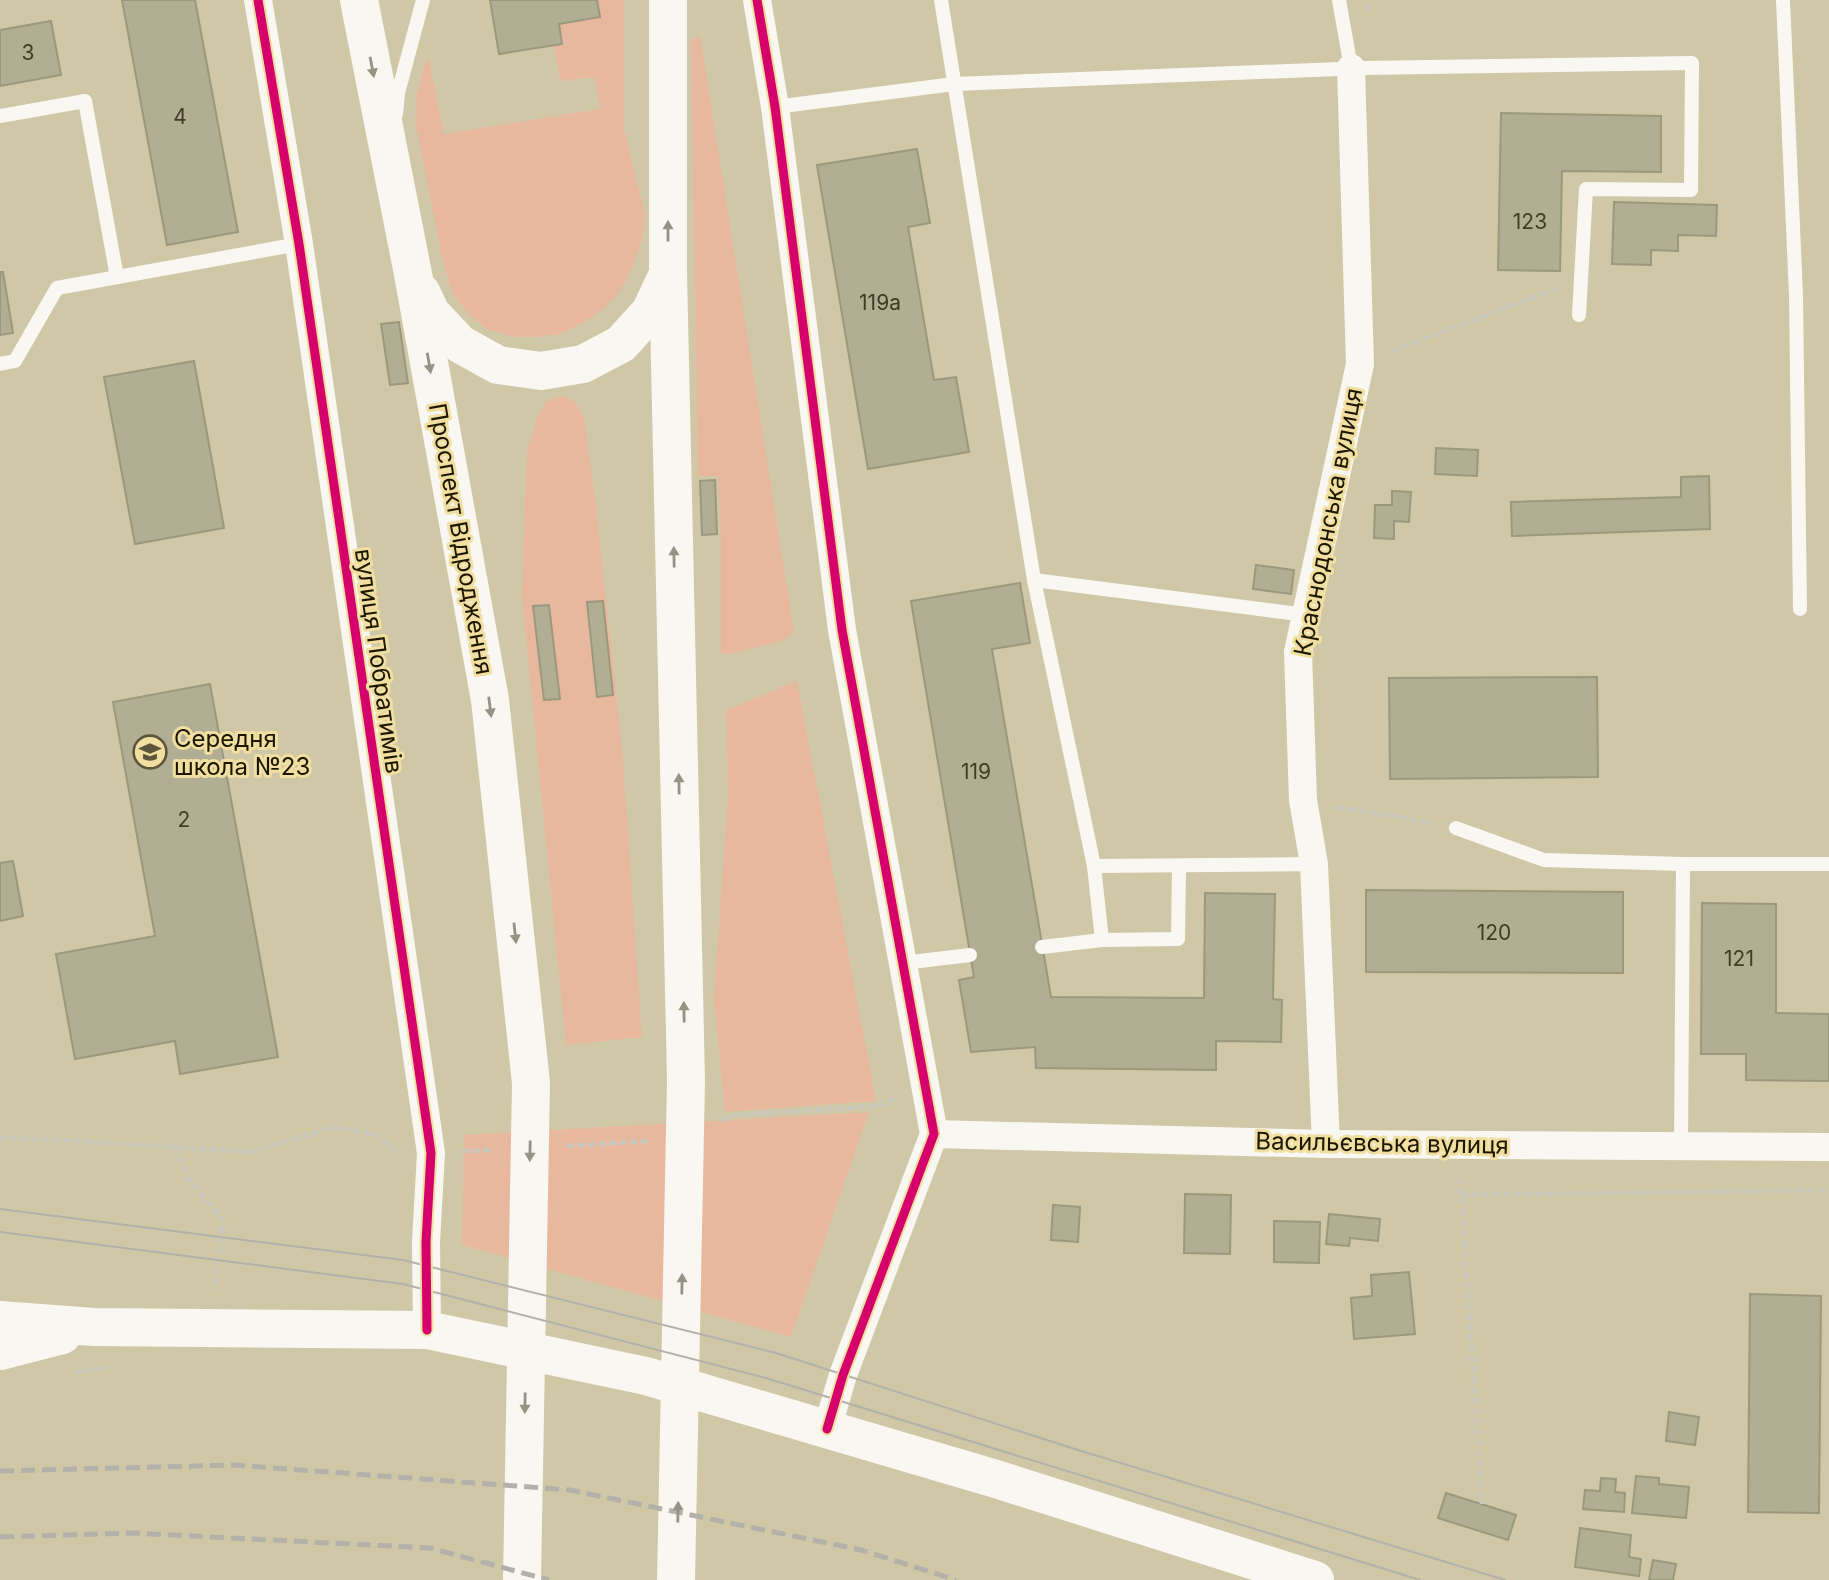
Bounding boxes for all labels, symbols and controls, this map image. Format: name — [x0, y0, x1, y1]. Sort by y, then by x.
house number: 3 — [22, 40, 34, 65]
one-way arrow — [367, 56, 378, 78]
house number: 4 — [173, 104, 187, 129]
house number: 123 — [1513, 209, 1547, 234]
one-way arrow — [662, 220, 674, 242]
house number: 119а — [859, 290, 901, 315]
one-way arrow — [423, 352, 434, 374]
street label: Краснодонська вулиця — [1288, 386, 1368, 658]
street label: Проспект Відродження — [423, 401, 499, 677]
one-way arrow — [668, 546, 680, 568]
street label: вулиця Побратимів — [349, 547, 409, 775]
one-way arrow — [485, 696, 496, 718]
place label: Середня школа №23 — [174, 724, 310, 781]
school or university icon: Середня школа №23 — [131, 733, 169, 771]
house number: 119 — [961, 759, 991, 784]
one-way arrow — [673, 773, 685, 795]
house number: 2 — [178, 807, 190, 832]
house number: 120 — [1477, 920, 1511, 945]
one-way arrow — [509, 922, 520, 944]
house number: 121 — [1724, 946, 1754, 971]
one-way arrow — [678, 1000, 690, 1022]
street label: Васильєвська вулиця — [1255, 1126, 1509, 1160]
one-way arrow — [524, 1140, 535, 1162]
one-way arrow — [676, 1273, 688, 1295]
one-way arrow — [519, 1392, 531, 1414]
one-way arrow — [672, 1501, 683, 1523]

